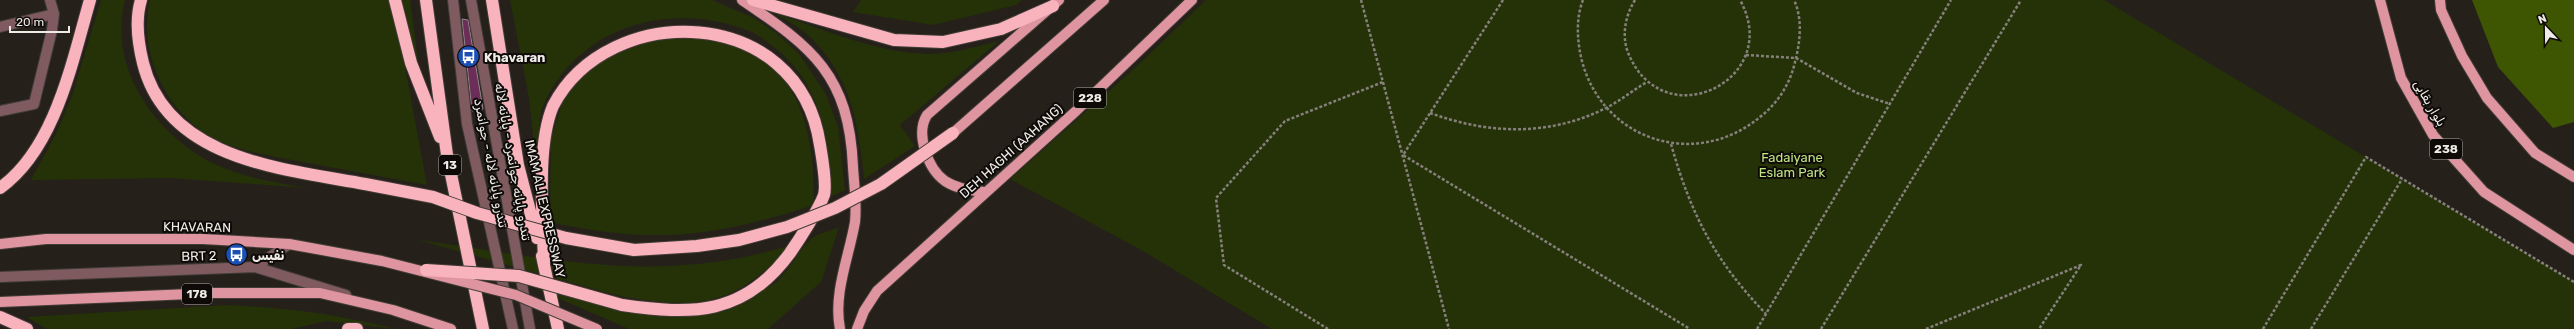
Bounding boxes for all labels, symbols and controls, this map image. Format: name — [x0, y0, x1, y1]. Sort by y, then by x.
scale bar — [10, 8, 69, 34]
north arrow — [2526, 8, 2566, 48]
text: N — [2536, 12, 2549, 27]
text: 20 m — [16, 15, 44, 29]
bus stop icon: Khavaran — [455, 44, 481, 70]
place label: Khavaran — [484, 50, 545, 65]
street label: بلوار بقایی — [2410, 77, 2449, 130]
street label: تندرو پایانه جوانمرد - پایانه لاله — [491, 82, 534, 243]
road number: 228 — [1074, 88, 1106, 108]
street label: تندرو پایانه لاله - جوانمرد — [470, 97, 511, 230]
street label: DEH HAGHI (AAHANG) — [956, 101, 1066, 201]
street label: IMAM ALI EXPRESSWAY — [522, 138, 568, 280]
road number: 238 — [2430, 139, 2462, 159]
park label: Fadaiyane Eslam Park — [1759, 150, 1826, 180]
road number: 13 — [439, 155, 461, 175]
street label: KHAVARAN — [163, 219, 231, 235]
bus stop icon: نفیس — [224, 242, 250, 268]
street label: BRT 2 — [181, 248, 217, 264]
place label: نفیس — [252, 248, 285, 263]
road number: 178 — [182, 284, 212, 304]

